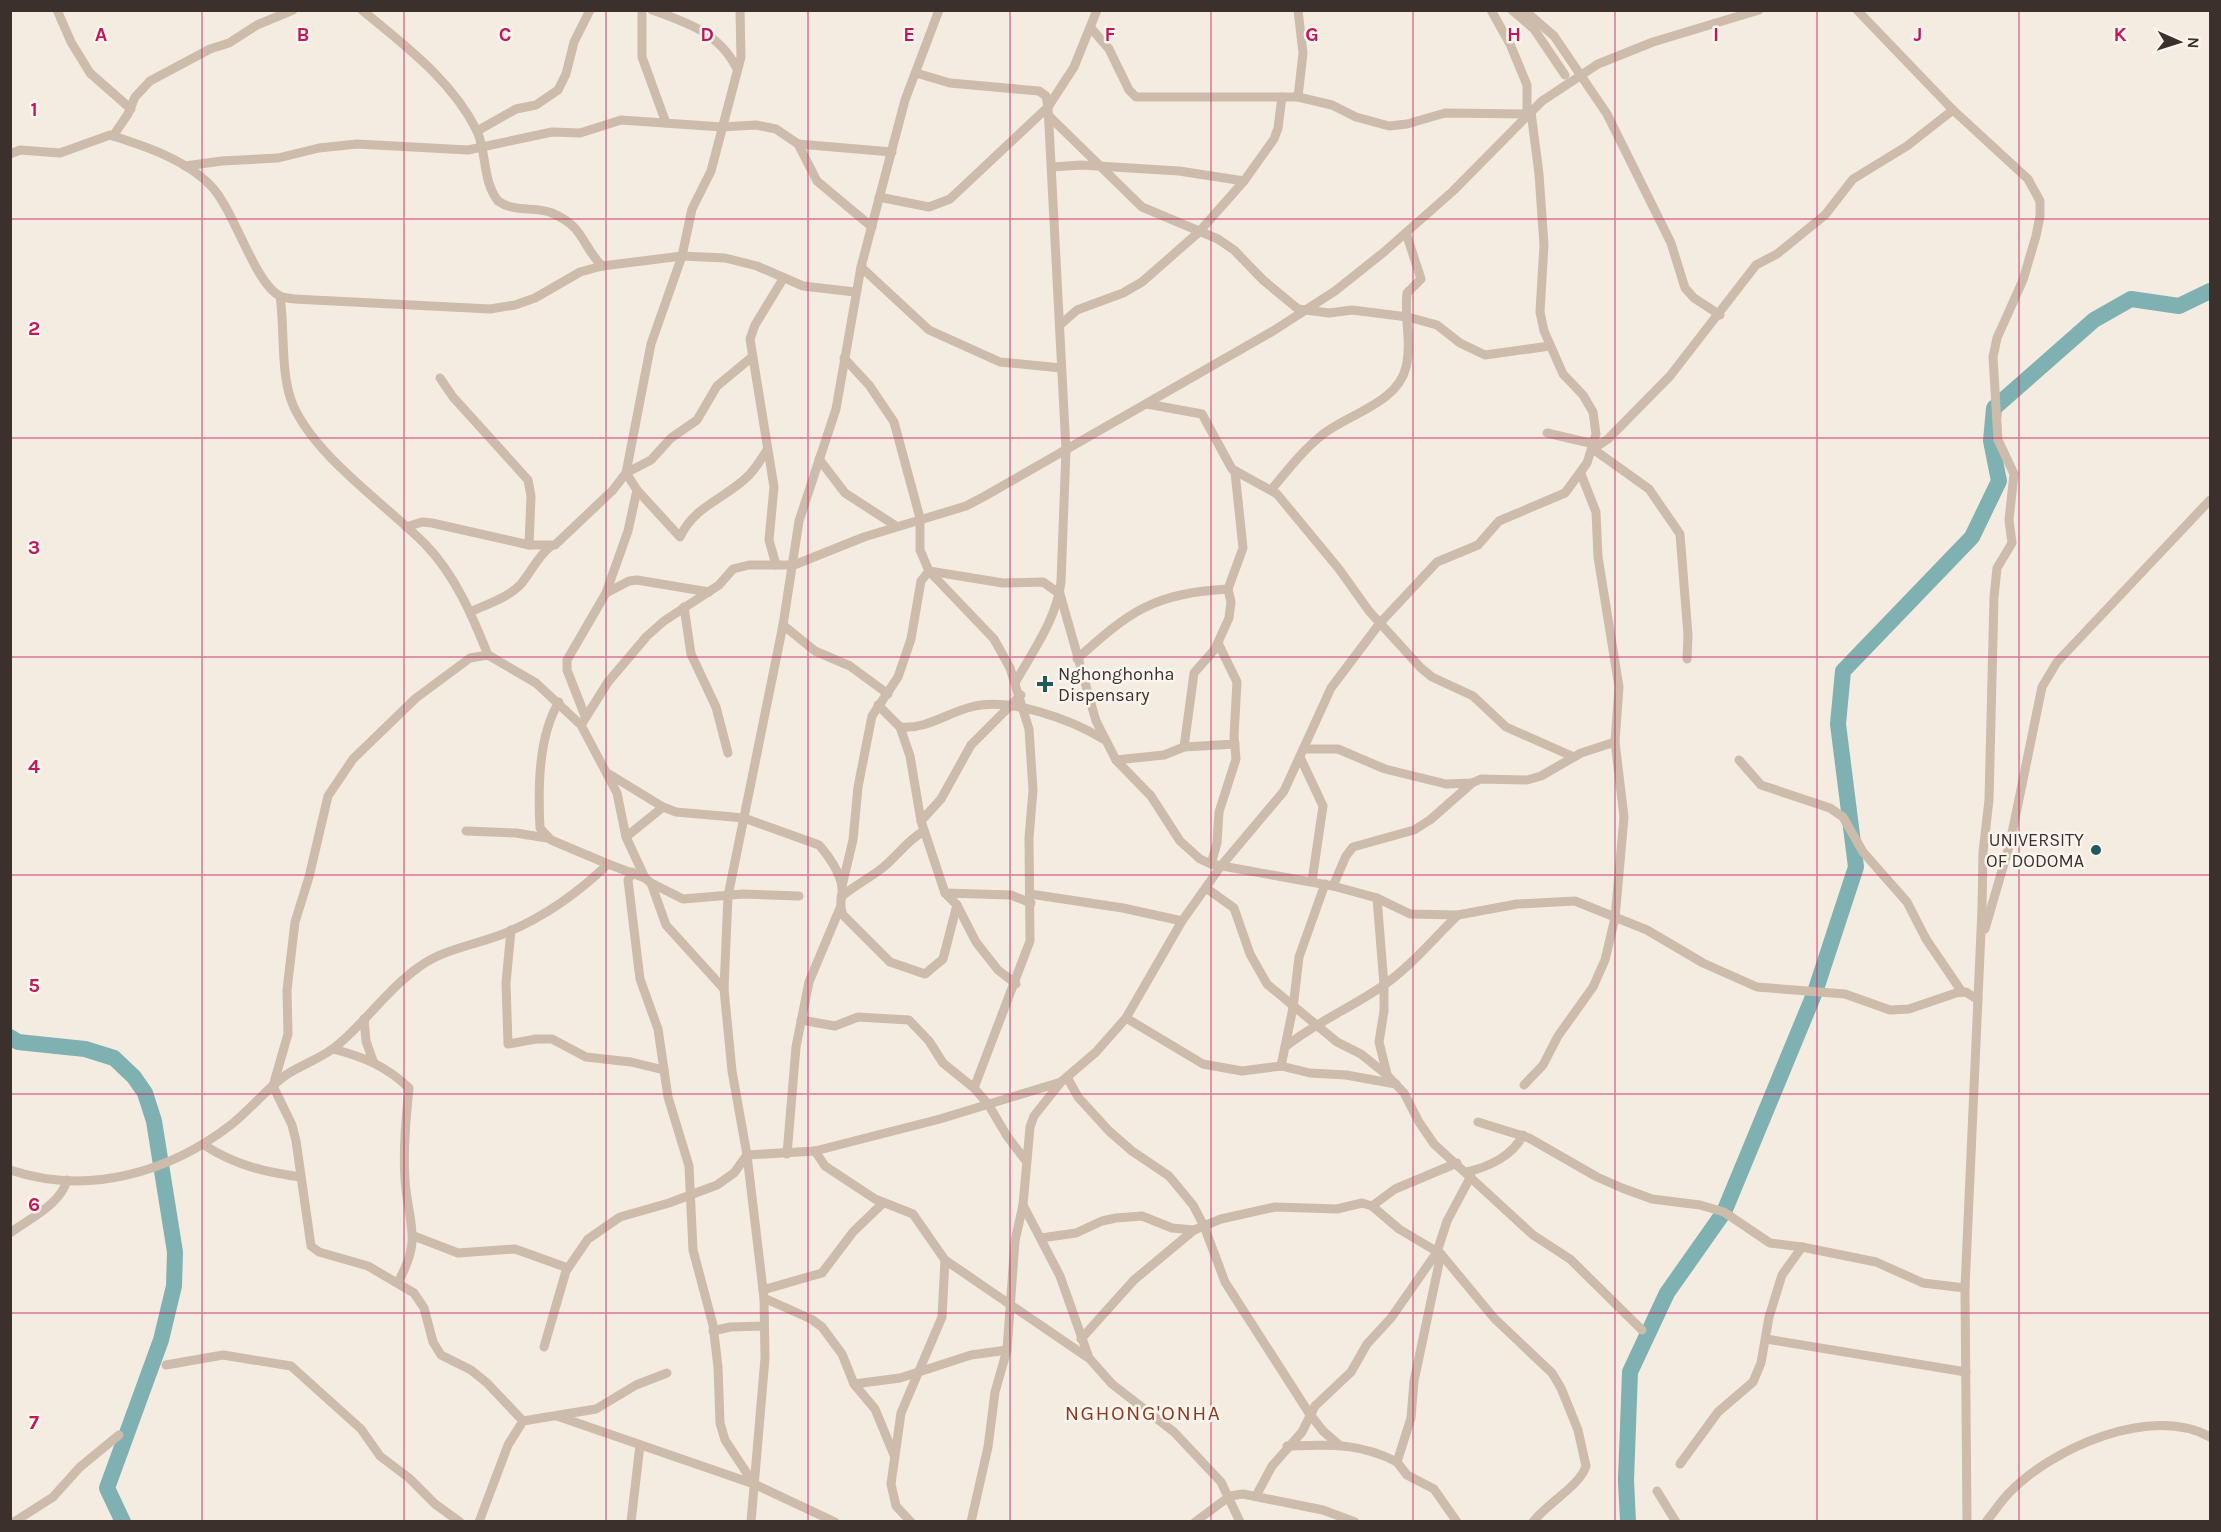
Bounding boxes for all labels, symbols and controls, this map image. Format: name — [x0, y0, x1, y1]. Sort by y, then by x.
north arrow — [2149, 12, 2209, 72]
text: A — [95, 23, 108, 46]
text: B — [297, 23, 309, 46]
text: C — [499, 23, 511, 46]
text: D — [700, 23, 714, 46]
text: E — [903, 23, 915, 46]
text: F — [1105, 23, 1116, 46]
text: G — [1305, 23, 1319, 46]
text: H — [1507, 23, 1521, 46]
text: I — [1713, 23, 1719, 46]
text: J — [1914, 23, 1922, 46]
text: K — [2113, 23, 2127, 46]
text: N — [2184, 37, 2203, 49]
text: 1 — [30, 98, 38, 121]
text: 2 — [28, 317, 40, 340]
text: 3 — [28, 536, 40, 559]
place label: Nghonghonha Dispensary — [1058, 663, 1175, 706]
marker: Nghonghonha Dispensary — [1036, 675, 1054, 693]
text: 4 — [28, 755, 40, 778]
place label: UNIVERSITY OF DODOMA — [1986, 829, 2084, 872]
marker: UNIVERSITY OF DODOMA — [2089, 843, 2103, 857]
text: 5 — [28, 974, 40, 997]
text: 6 — [28, 1193, 40, 1216]
district label: NGHONG'ONHA — [1065, 1401, 1221, 1425]
text: 7 — [29, 1411, 39, 1434]

